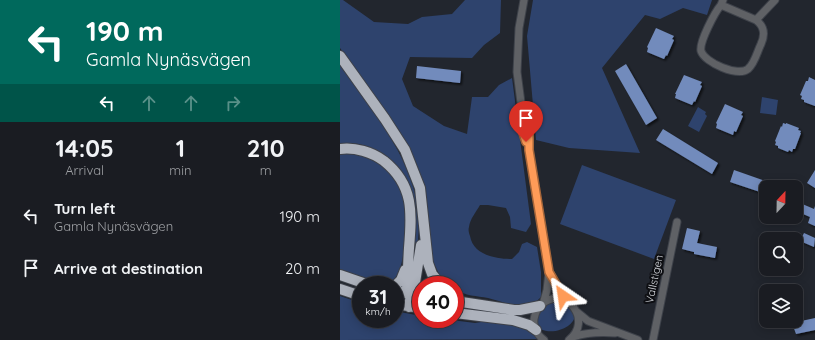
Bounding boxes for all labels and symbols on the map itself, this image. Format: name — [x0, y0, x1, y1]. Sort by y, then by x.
pin — [509, 101, 543, 142]
north arrow — [759, 180, 803, 224]
street label: Vallstigen — [642, 253, 666, 305]
position arrow — [542, 275, 584, 317]
speed limit sign: 40 — [412, 276, 464, 328]

